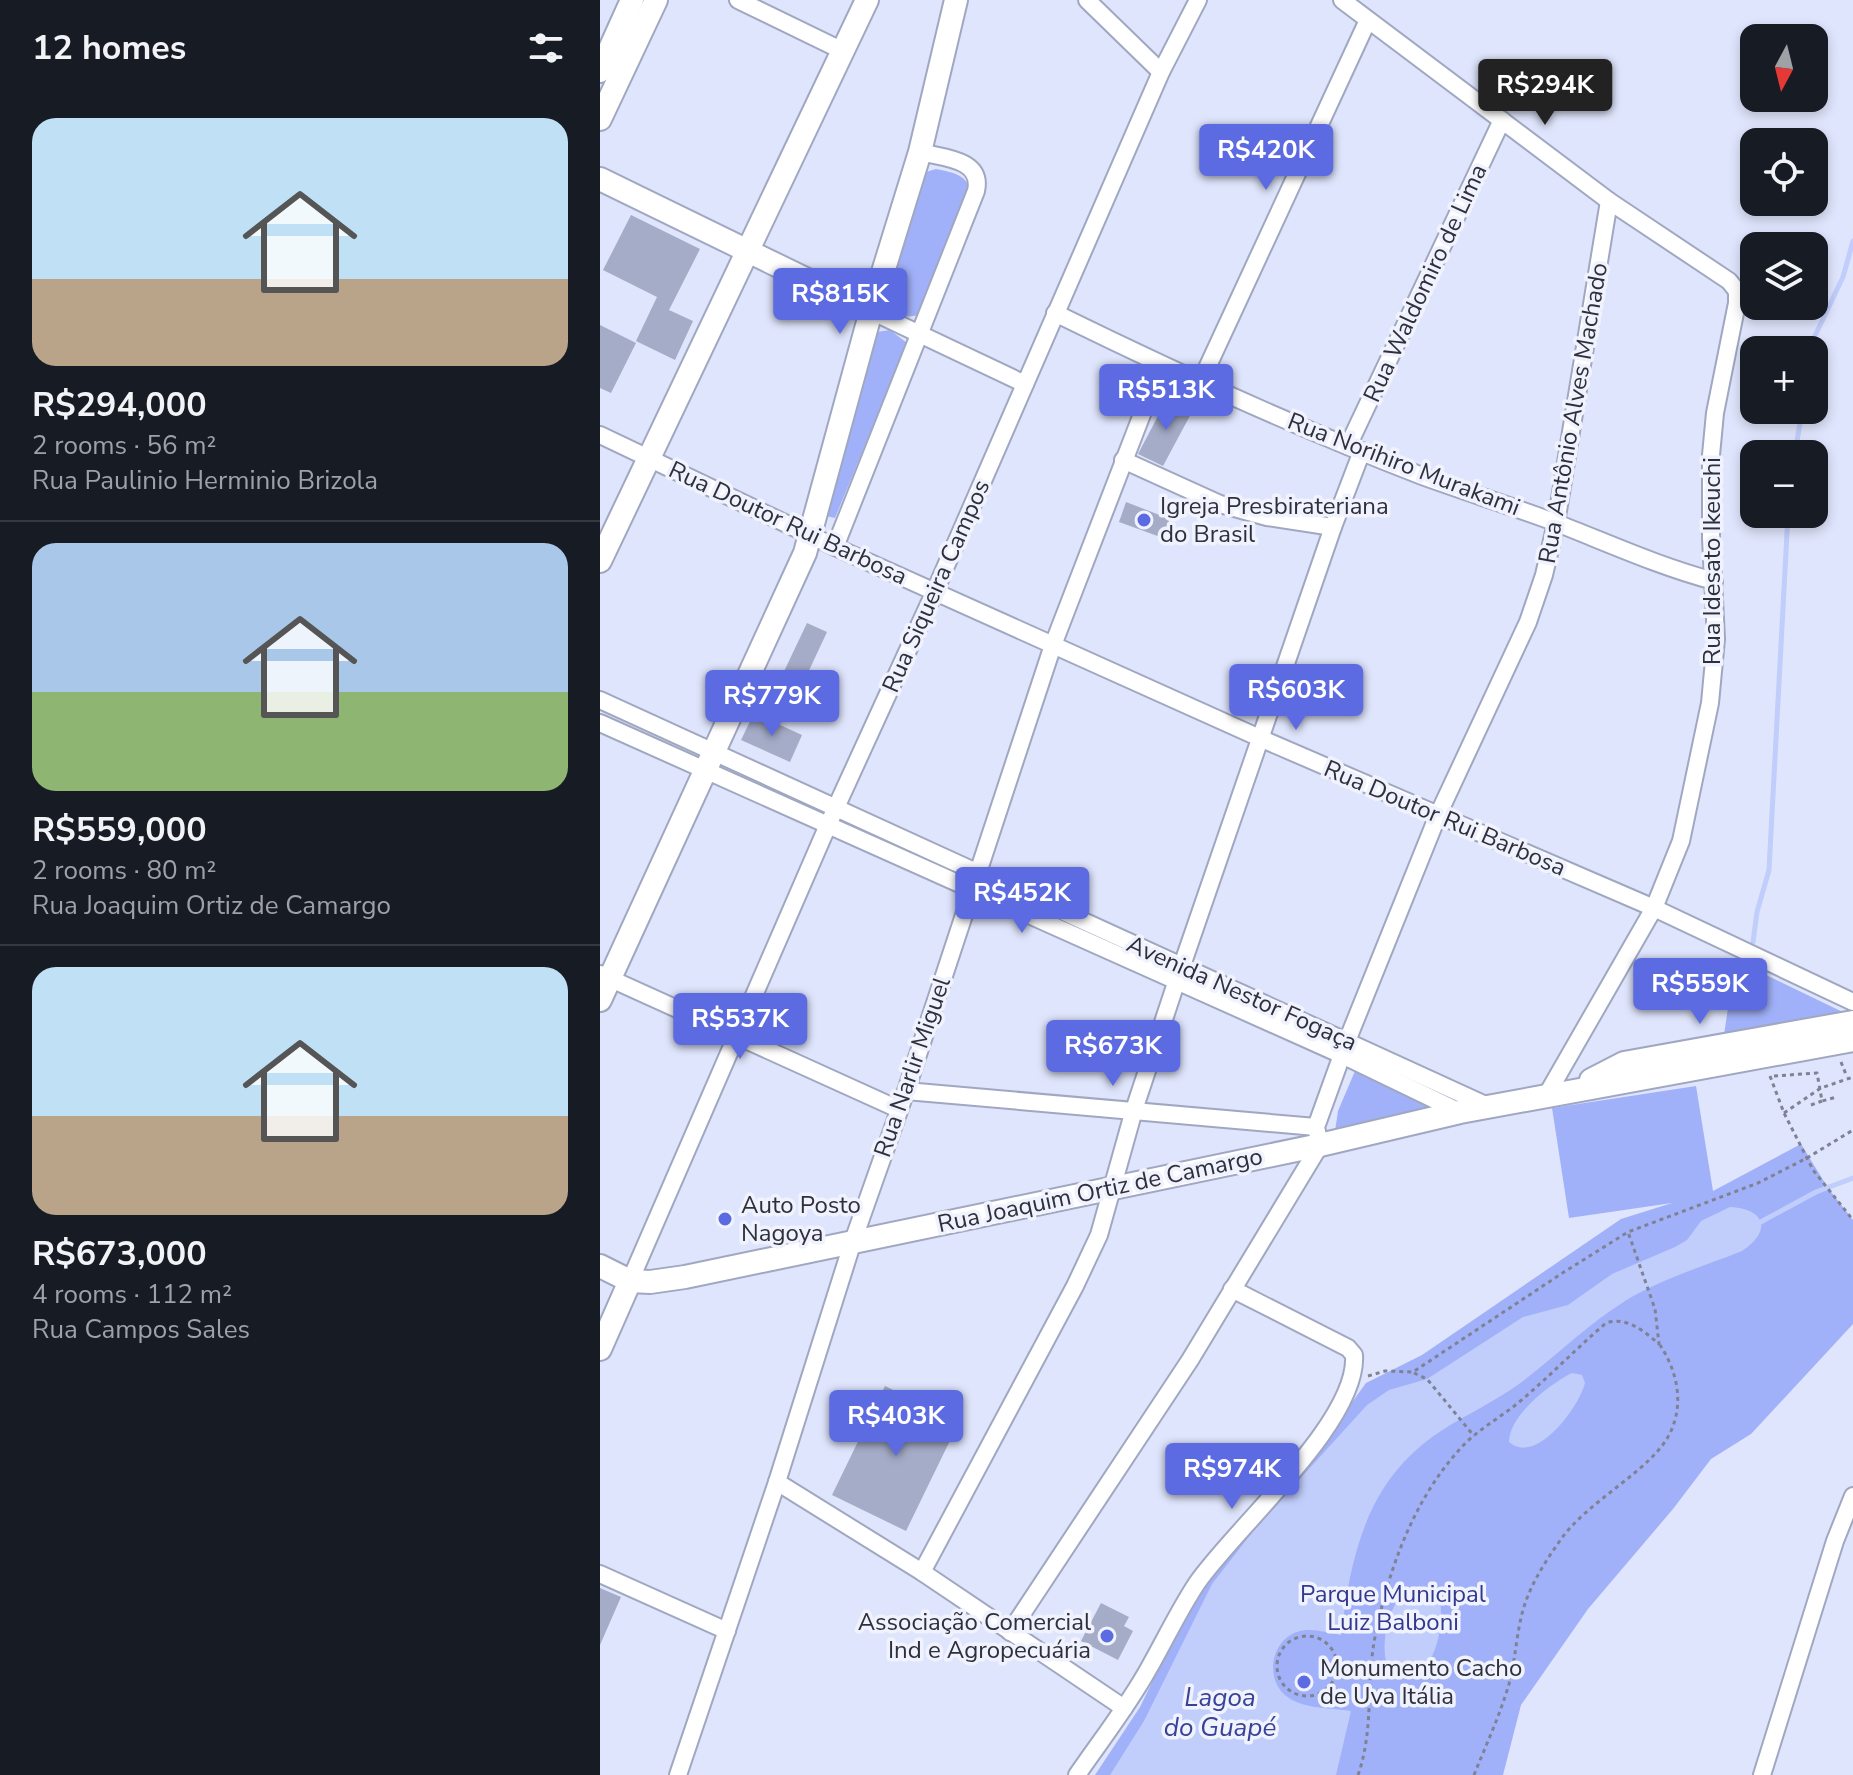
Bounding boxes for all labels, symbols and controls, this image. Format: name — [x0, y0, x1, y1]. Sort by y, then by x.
north arrow — [1740, 24, 1828, 112]
map controls — [1740, 24, 1828, 528]
text: 12 homes — [32, 25, 186, 71]
icon: filters — [524, 26, 568, 70]
pin: R$294K — [1480, 59, 1610, 127]
text: R$294K — [1496, 67, 1594, 102]
pin: R$420K — [1201, 124, 1331, 192]
button: locate — [1740, 128, 1828, 216]
text: R$420K — [1217, 132, 1315, 167]
street label: Rua Waldomiro de Lima — [1356, 159, 1494, 407]
icon: home — [228, 170, 372, 314]
button: layers — [1740, 232, 1828, 320]
street label: Rua Antônio Alves Machado — [1531, 260, 1615, 566]
pin: R$815K — [775, 268, 905, 336]
text: R$815K — [791, 276, 889, 311]
button: + — [1740, 336, 1828, 424]
pin: R$513K — [1101, 364, 1231, 432]
text: R$513K — [1117, 372, 1215, 407]
text: R$294,000 — [32, 382, 207, 428]
street label: Rua Norihiro Murakami — [1283, 405, 1525, 523]
text: 2 rooms · 56 m² — [32, 428, 216, 463]
button: − — [1740, 440, 1828, 528]
street label: Rua Doutor Rui Barbosa — [664, 454, 912, 592]
street label: Rua Idesato Ikeuchi — [1696, 457, 1728, 665]
text: Rua Paulinio Herminio Brizola — [32, 463, 378, 498]
street label: Rua Siqueira Campos — [875, 475, 997, 697]
place label: Igreja Presbirateriana do Brasil — [1160, 490, 1389, 550]
marker: Igreja Presbirateriana do Brasil — [1135, 511, 1153, 529]
icon: home — [228, 595, 372, 739]
pin: R$603K — [1231, 664, 1361, 732]
pin: R$779K — [707, 670, 837, 738]
text: R$603K — [1247, 672, 1345, 707]
text: R$779K — [723, 678, 821, 713]
street label: Rua Doutor Rui Barbosa — [1319, 753, 1571, 883]
text: R$559,000 — [32, 807, 207, 853]
text: 2 rooms · 80 m² — [32, 853, 216, 888]
pin: R$452K — [957, 867, 1087, 935]
text: R$452K — [973, 875, 1071, 910]
text: Rua Joaquim Ortiz de Camargo — [32, 888, 391, 923]
street label: Avenida Nestor Fogaça — [1122, 928, 1362, 1058]
pin: R$559K — [1635, 958, 1765, 1026]
text: R$559K — [1651, 966, 1749, 1001]
street label: Rua Narlir Miguel — [866, 973, 958, 1161]
pin: R$537K — [675, 993, 805, 1061]
text: R$537K — [691, 1001, 789, 1036]
icon: home — [228, 1019, 372, 1163]
pin: R$673K — [1048, 1020, 1178, 1088]
text: R$673K — [1064, 1028, 1162, 1063]
street label: Rua Joaquim Ortiz de Camargo — [935, 1140, 1265, 1240]
place label: Auto Posto Nagoya — [741, 1189, 861, 1249]
marker: Auto Posto Nagoya — [716, 1210, 734, 1228]
text: R$673,000 — [32, 1231, 207, 1277]
text: 4 rooms · 112 m² — [32, 1277, 232, 1312]
text: Rua Campos Sales — [32, 1312, 250, 1347]
pin: R$403K — [831, 1390, 961, 1458]
text: R$403K — [847, 1398, 945, 1433]
pin: R$974K — [1167, 1443, 1297, 1511]
text: R$974K — [1183, 1451, 1281, 1486]
park label: Parque Municipal Luiz Balboni — [1300, 1578, 1486, 1638]
place label: Associação Comercial Ind e Agropecuária — [858, 1606, 1091, 1666]
marker: Associação Comercial Ind e Agropecuária — [1098, 1627, 1116, 1645]
place label: Monumento Cacho de Uva Itália — [1320, 1652, 1522, 1712]
marker: Monumento Cacho de Uva Itália — [1295, 1673, 1313, 1691]
water label: Lagoa do Guapé — [1164, 1680, 1276, 1745]

